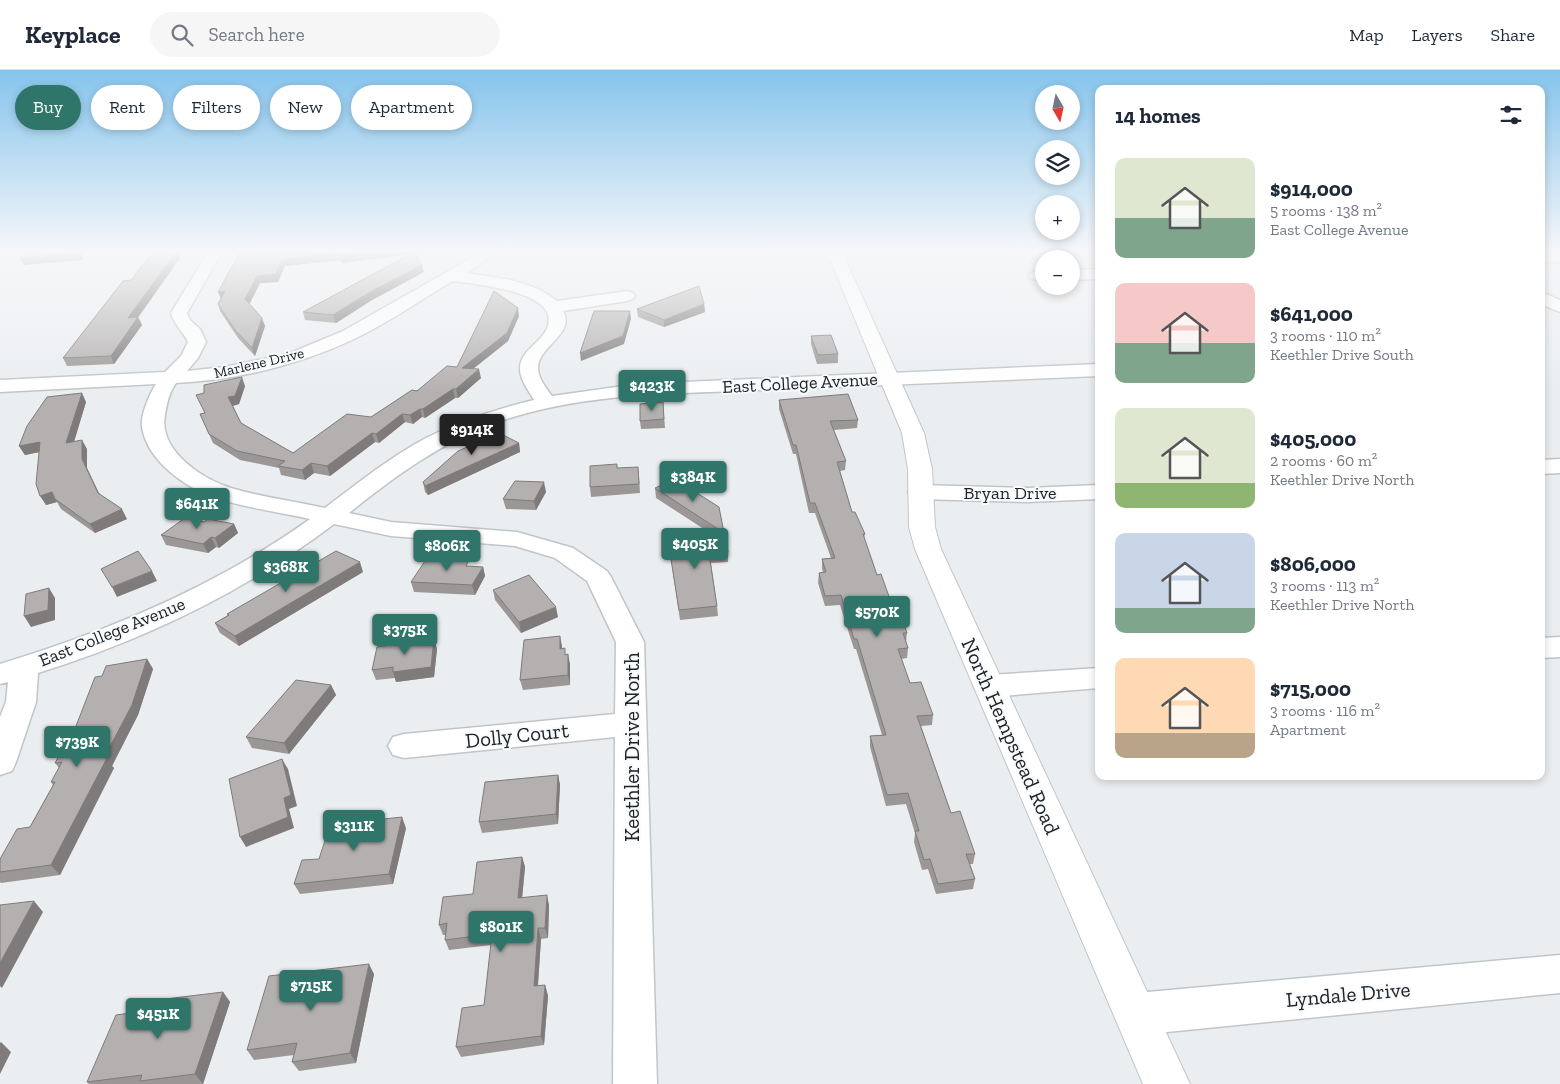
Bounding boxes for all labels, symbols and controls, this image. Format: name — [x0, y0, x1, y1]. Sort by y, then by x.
search box — [150, 12, 500, 57]
text: Keyplace — [25, 20, 120, 49]
icon: search — [168, 21, 196, 49]
text: Search here — [208, 23, 305, 46]
text: Map — [1349, 24, 1384, 46]
text: Layers — [1412, 24, 1463, 46]
text: Share — [1491, 24, 1535, 46]
chip: Buy — [15, 85, 81, 130]
chip: Rent — [91, 85, 163, 130]
chip: Filters — [173, 85, 260, 130]
chip: New — [270, 85, 341, 130]
chip: Apartment — [351, 85, 472, 130]
north arrow — [1035, 85, 1080, 130]
map controls — [1035, 85, 1080, 295]
icon: filters — [1497, 101, 1525, 129]
text: 14 homes — [1115, 103, 1201, 128]
button: layers — [1035, 140, 1080, 185]
text: $914,000 — [1270, 176, 1353, 201]
icon: home — [1155, 178, 1215, 238]
button: + — [1035, 195, 1080, 240]
text: 5 rooms · 138 m² — [1270, 201, 1382, 220]
text: East College Avenue — [1270, 220, 1408, 239]
button: − — [1035, 250, 1080, 295]
text: $641,000 — [1270, 301, 1353, 326]
icon: home — [1155, 303, 1215, 363]
text: 3 rooms · 110 m² — [1270, 326, 1381, 345]
street label: Marlene Drive — [212, 344, 306, 382]
text: Keethler Drive South — [1270, 345, 1414, 364]
street label: East College Avenue — [722, 368, 878, 398]
pin: $423K — [617, 370, 687, 412]
text: $423K — [630, 376, 674, 395]
pin: $914K — [437, 414, 507, 456]
text: $914K — [451, 420, 493, 439]
text: $405,000 — [1270, 426, 1356, 451]
icon: home — [1155, 428, 1215, 488]
text: 2 rooms · 60 m² — [1270, 451, 1377, 470]
pin: $384K — [658, 460, 728, 503]
text: $384K — [671, 467, 715, 486]
text: Keethler Drive North — [1270, 470, 1414, 489]
street label: Bryan Drive — [963, 482, 1057, 504]
pin: $641K — [162, 488, 232, 530]
text: $641K — [176, 494, 218, 513]
pin: $405K — [660, 528, 730, 570]
pin: $806K — [412, 530, 482, 572]
text: $405K — [672, 534, 718, 553]
text: $806K — [424, 536, 470, 555]
pin: $368K — [251, 550, 321, 593]
text: $806,000 — [1270, 551, 1356, 576]
icon: home — [1155, 553, 1215, 613]
text: $368K — [264, 557, 308, 576]
text: 3 rooms · 113 m² — [1270, 576, 1379, 595]
street label: East College Avenue — [36, 593, 188, 671]
text: Keethler Drive North — [1270, 595, 1414, 614]
pin: $570K — [842, 596, 912, 638]
text: $570K — [855, 602, 899, 621]
pin: $375K — [370, 614, 440, 656]
text: $375K — [383, 620, 427, 639]
street label: North Hempstead Road — [956, 634, 1066, 838]
street label: Keethler Drive North — [619, 652, 644, 842]
text: $715,000 — [1270, 676, 1351, 701]
icon: home — [1155, 678, 1215, 738]
text: 3 rooms · 116 m² — [1270, 701, 1380, 720]
street label: Dolly Court — [464, 717, 570, 753]
text: Apartment — [1270, 720, 1346, 739]
pin: $739K — [42, 726, 112, 768]
text: $739K — [55, 732, 99, 751]
pin: $311K — [319, 810, 389, 852]
text: $311K — [334, 816, 374, 835]
pin: $801K — [466, 910, 536, 953]
text: $801K — [480, 917, 522, 936]
pin: $715K — [276, 970, 346, 1012]
text: $715K — [290, 976, 332, 995]
street label: Lyndale Drive — [1285, 976, 1411, 1012]
pin: $451K — [123, 998, 193, 1040]
text: $451K — [137, 1004, 179, 1023]

